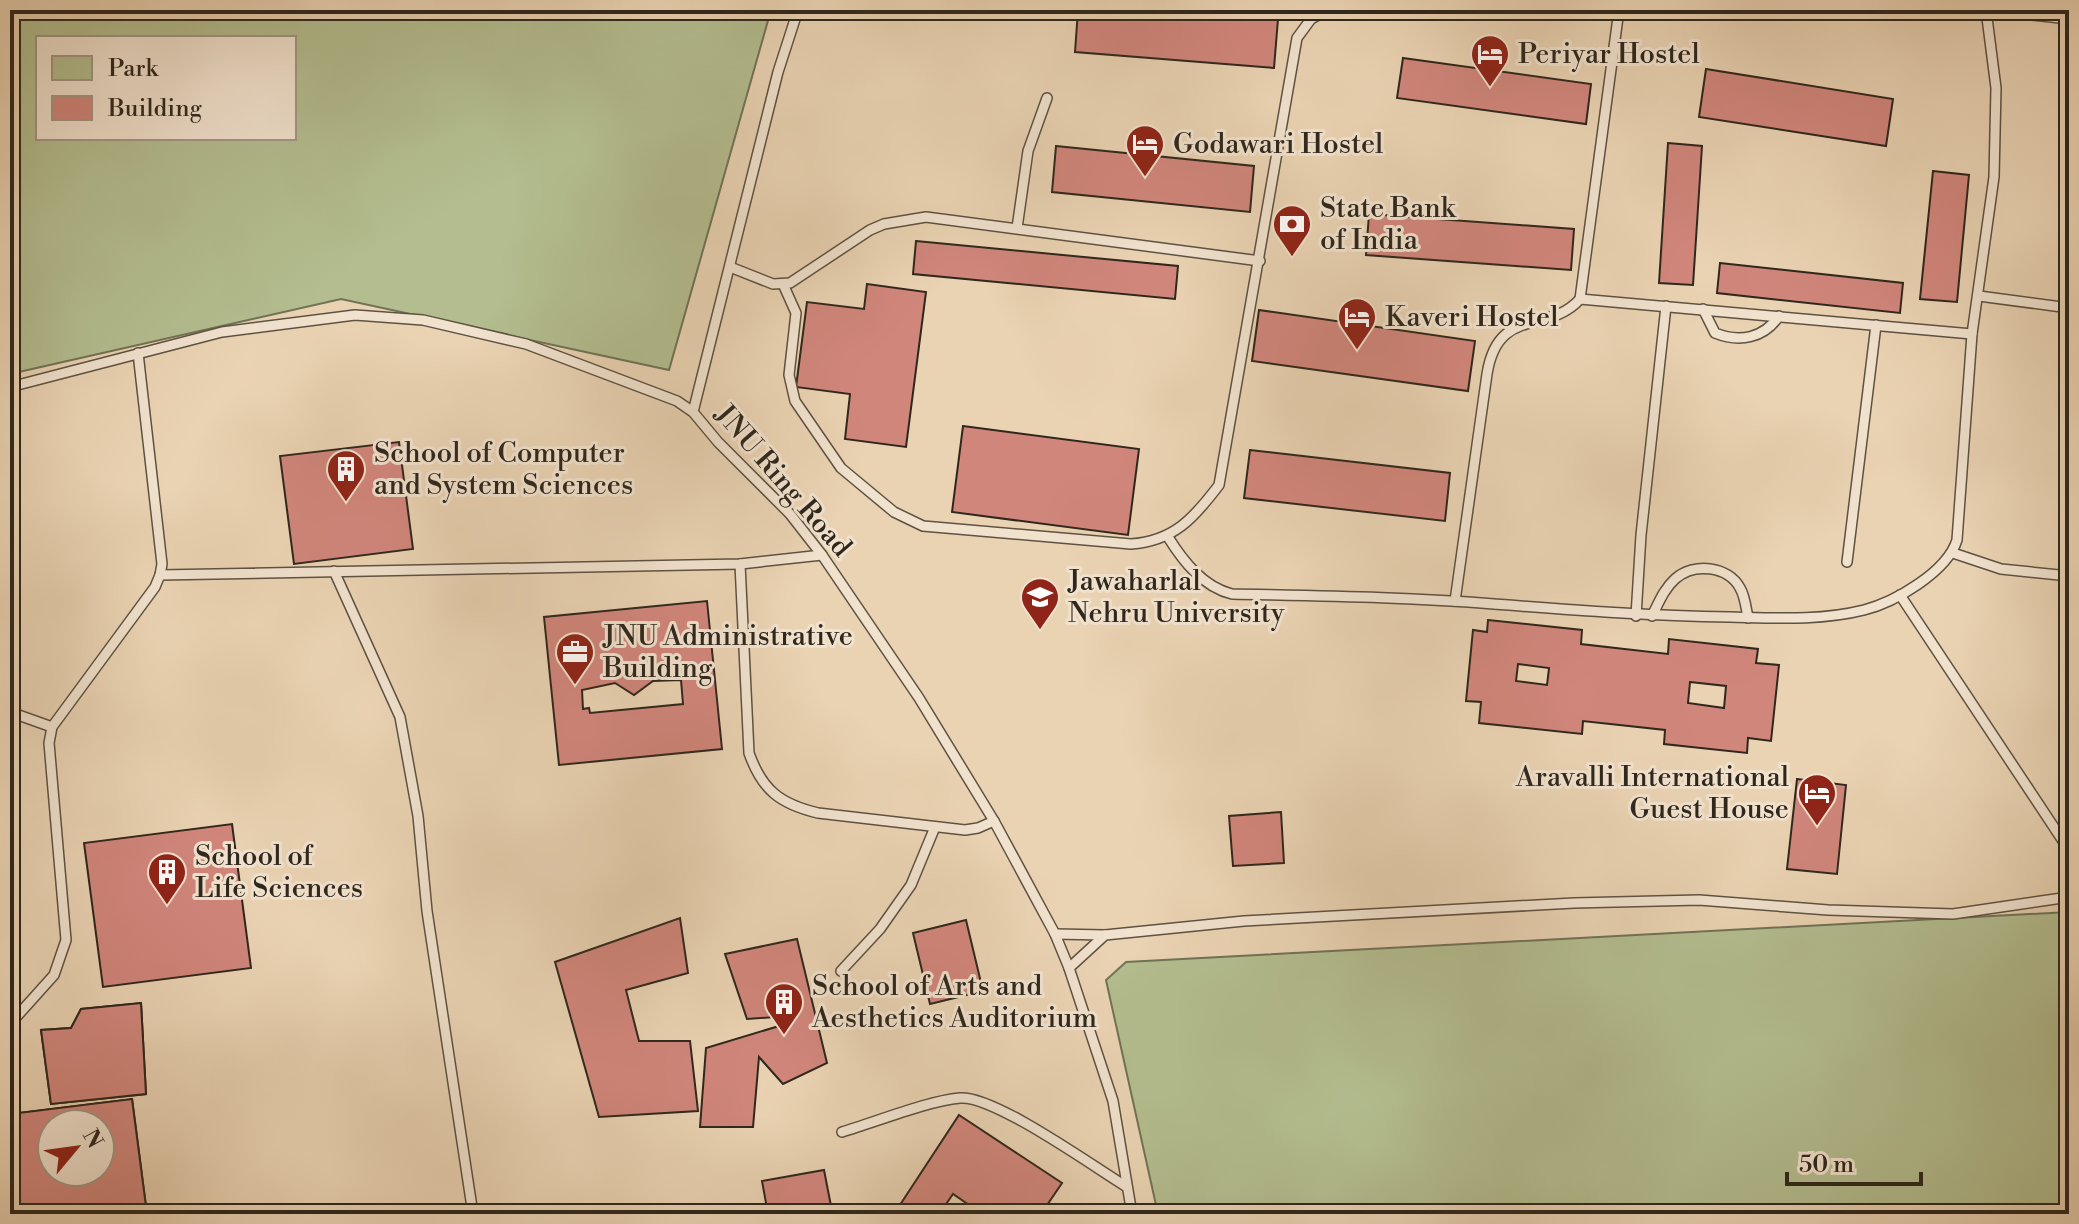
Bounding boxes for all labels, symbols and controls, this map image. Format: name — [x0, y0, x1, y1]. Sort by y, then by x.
hotel icon: Periyar Hostel — [1469, 33, 1511, 88]
legend — [36, 36, 296, 140]
place label: Periyar Hostel — [1518, 37, 1700, 72]
text: Park — [108, 54, 159, 84]
text: Building — [107, 94, 202, 124]
hotel icon: Godawari Hostel — [1124, 123, 1166, 178]
place label: Godawari Hostel — [1173, 127, 1383, 162]
place label: State Bank of India — [1320, 191, 1457, 258]
bank icon: State Bank of India — [1271, 203, 1313, 258]
hotel icon: Kaveri Hostel — [1336, 296, 1378, 351]
place label: Kaveri Hostel — [1385, 300, 1559, 335]
street label: JNU Ring Road — [707, 397, 859, 564]
place label: School of Computer and System Sciences — [374, 436, 633, 503]
building icon: School of Computer and System Sciences — [325, 448, 367, 503]
place label: Jawaharlal Nehru University — [1067, 564, 1285, 631]
school or university icon: Jawaharlal Nehru University — [1019, 576, 1061, 631]
place label: JNU Administrative Building — [602, 619, 853, 686]
office icon: JNU Administrative Building — [554, 631, 596, 686]
place label: Aravalli International Guest House — [1515, 760, 1789, 827]
hotel icon: Aravalli International Guest House — [1796, 772, 1838, 827]
place label: School of Life Sciences — [195, 839, 363, 906]
building icon: School of Life Sciences — [146, 851, 188, 906]
place label: School of Arts and Aesthetics Auditorium — [811, 969, 1097, 1036]
building icon: School of Arts and Aesthetics Auditorium — [763, 981, 805, 1036]
north arrow — [36, 1108, 116, 1188]
text: N — [76, 1125, 108, 1154]
scale bar — [1787, 1136, 1921, 1186]
text: 50 m — [1799, 1150, 1854, 1180]

